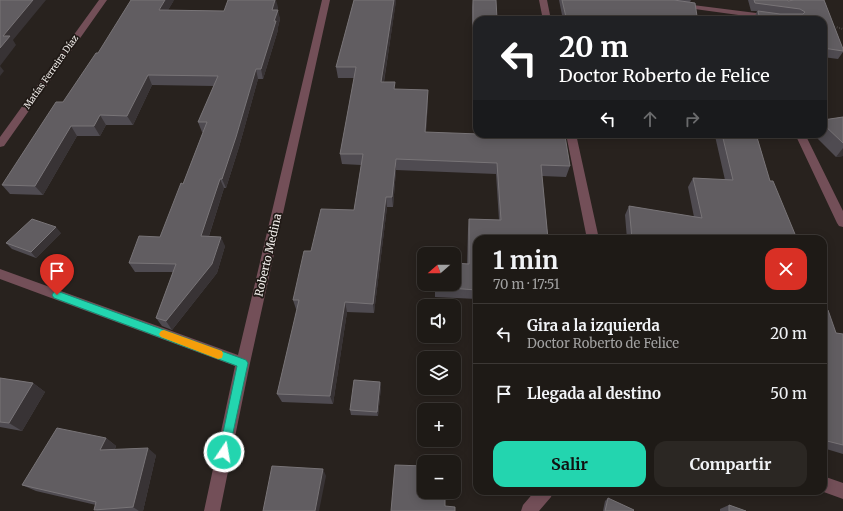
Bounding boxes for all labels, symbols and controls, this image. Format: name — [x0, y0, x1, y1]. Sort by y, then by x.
text: 20 m — [559, 29, 628, 65]
icon: left — [493, 32, 545, 84]
street label: Matías Ferreira Díaz — [21, 33, 80, 111]
text: Doctor Roberto de Felice — [559, 64, 770, 87]
icon: left — [597, 108, 619, 130]
icon: ahead — [639, 108, 661, 130]
icon: right — [681, 108, 703, 130]
street label: Roberto Medina — [252, 212, 284, 298]
text: 1 min — [493, 245, 558, 276]
north arrow — [417, 247, 461, 291]
map controls — [417, 247, 461, 499]
button: close — [765, 248, 807, 290]
pin — [40, 254, 74, 295]
icon: arrive — [46, 260, 68, 282]
text: 70 m · 17:51 — [493, 276, 560, 293]
button: sound — [417, 299, 461, 343]
text: Gira a la izquierda — [527, 316, 660, 335]
icon: left — [493, 323, 515, 345]
text: 20 m — [770, 324, 807, 343]
text: Doctor Roberto de Felice — [527, 335, 679, 352]
button: layers — [417, 351, 461, 395]
icon: arrive — [493, 383, 515, 405]
text: Llegada al destino — [527, 384, 661, 403]
text: 50 m — [770, 384, 807, 403]
button: + — [417, 403, 461, 447]
position arrow — [203, 431, 245, 473]
button: Salir — [493, 441, 646, 487]
button: Compartir — [654, 441, 807, 487]
button: − — [417, 455, 461, 499]

